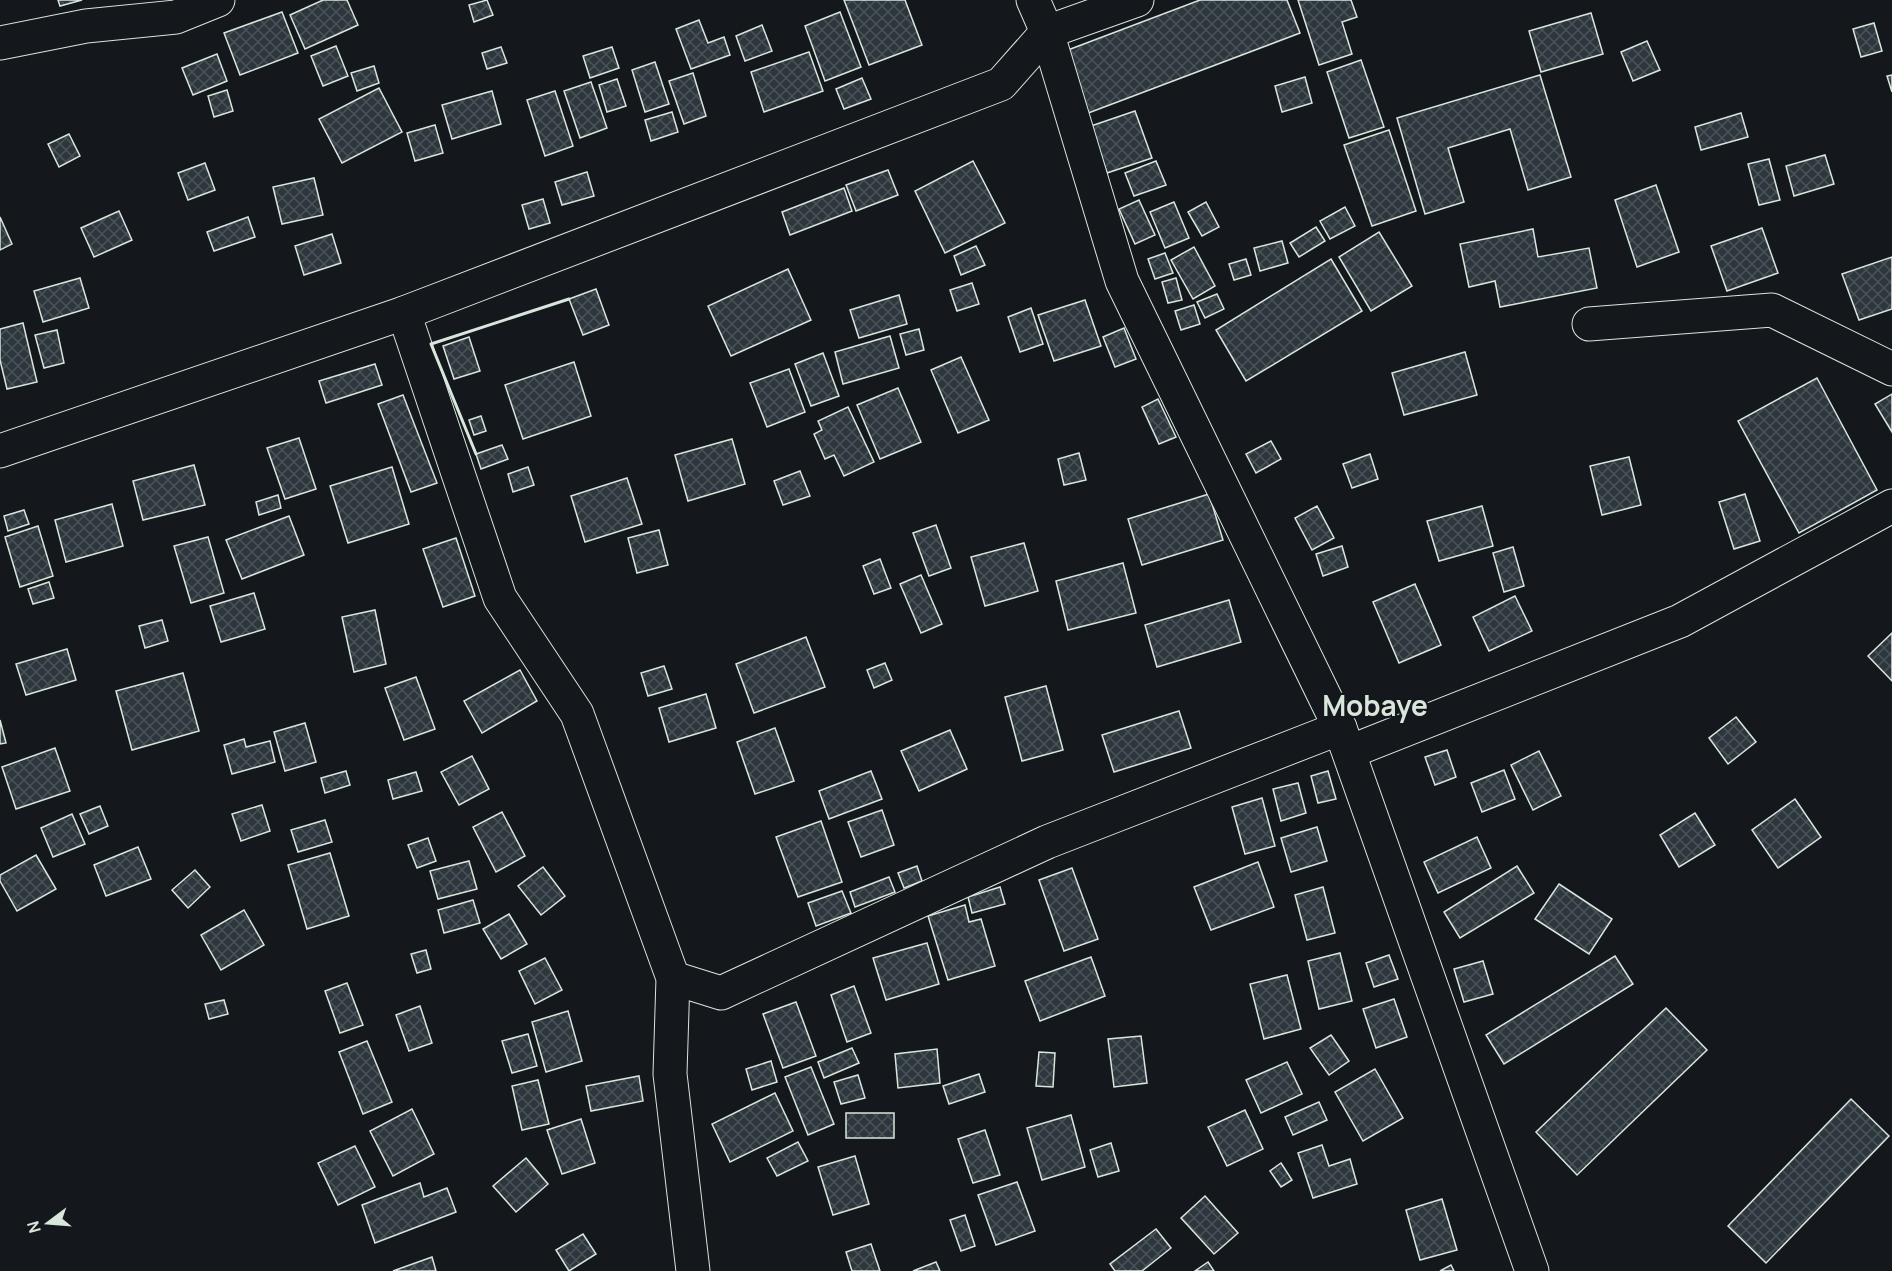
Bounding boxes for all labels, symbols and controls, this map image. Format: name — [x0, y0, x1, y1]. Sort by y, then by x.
district label: Mobaye — [1322, 686, 1428, 724]
north arrow — [18, 1193, 78, 1253]
text: N — [21, 1219, 46, 1236]

